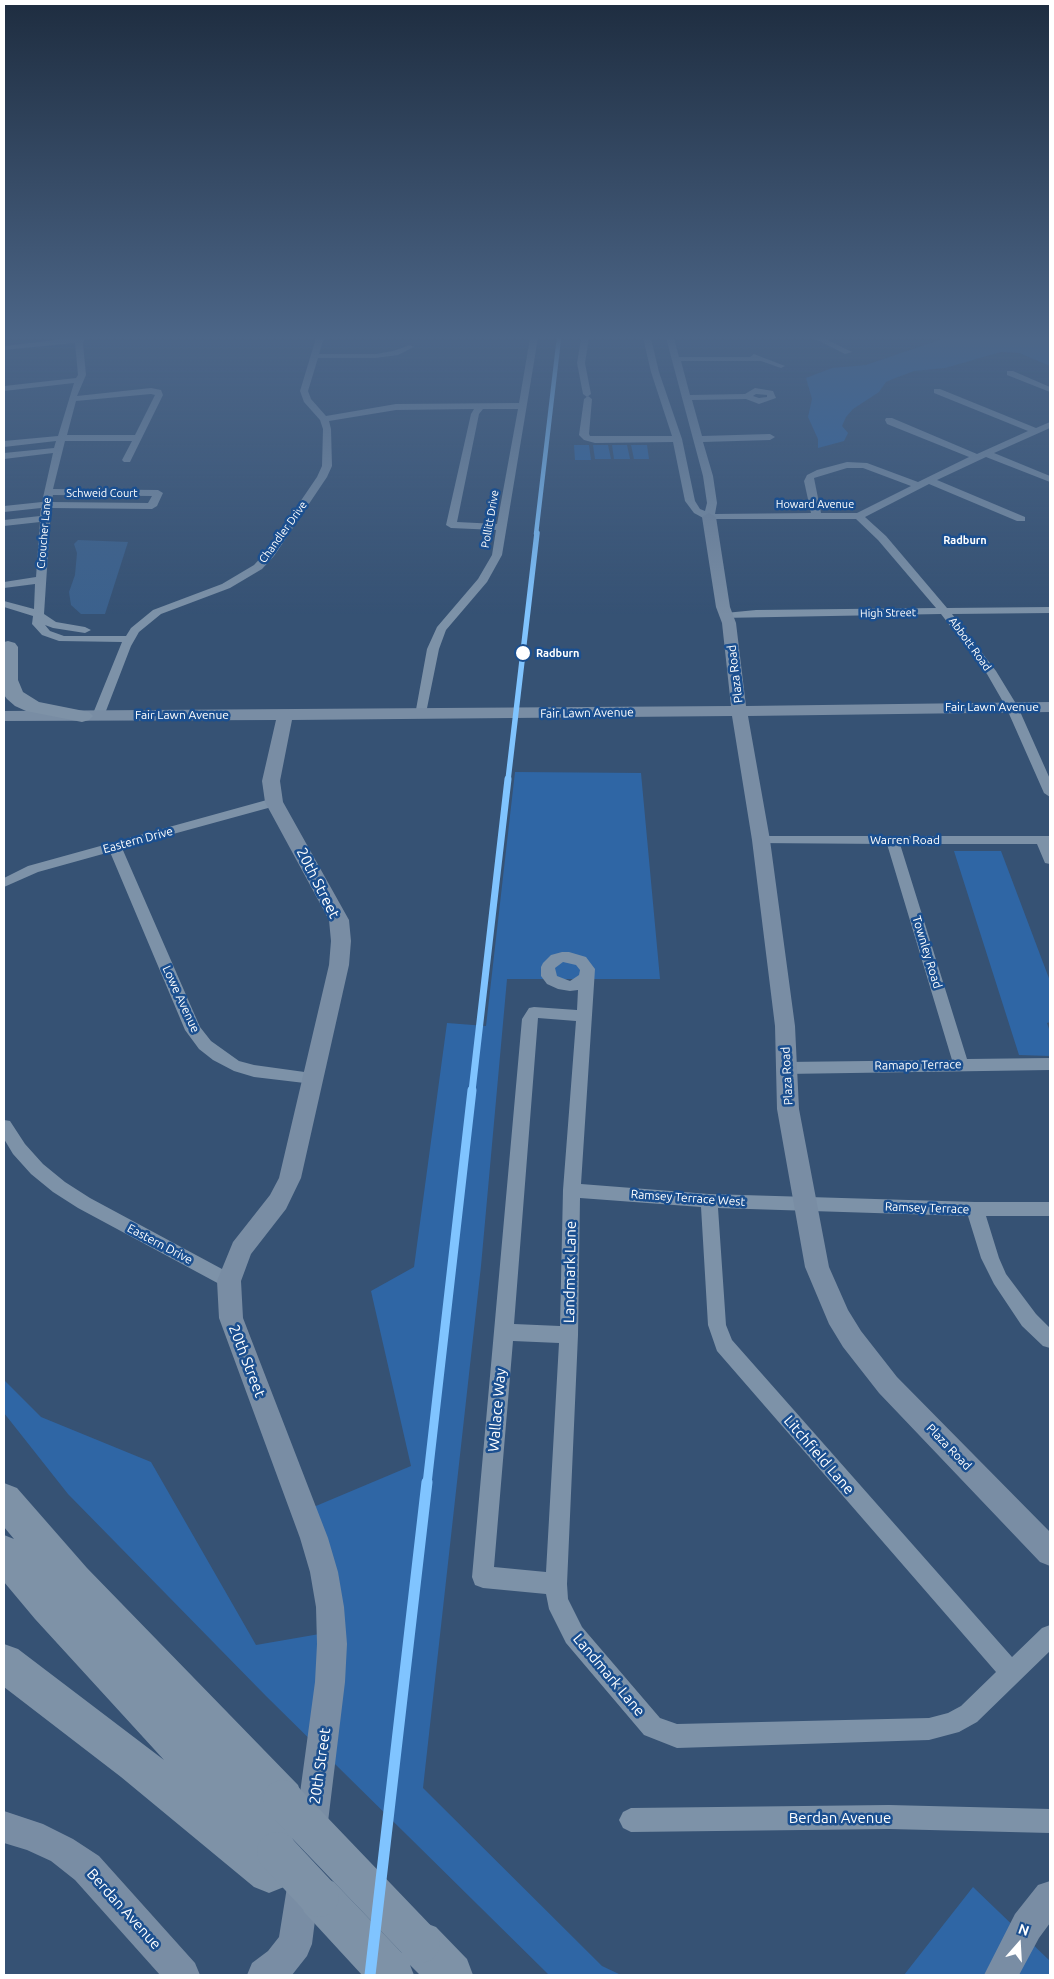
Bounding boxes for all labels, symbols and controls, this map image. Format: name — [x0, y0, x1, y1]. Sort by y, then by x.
street label: Schweid Court — [66, 486, 138, 500]
street label: Pollitt Drive — [478, 489, 502, 549]
street label: Croucher Lane — [34, 497, 54, 569]
street label: Howard Avenue — [776, 497, 854, 511]
street label: Chandler Drive — [256, 499, 310, 565]
district label: Radburn — [943, 533, 987, 547]
street label: High Street — [860, 606, 916, 620]
street label: Abbott Road — [946, 615, 994, 673]
marker: Radburn — [514, 644, 532, 662]
street label: Plaza Road — [724, 644, 746, 704]
place label: Radburn — [536, 646, 580, 660]
street label: Fair Lawn Avenue — [945, 700, 1039, 714]
street label: Fair Lawn Avenue — [540, 705, 634, 721]
street label: Fair Lawn Avenue — [135, 708, 229, 722]
street label: Eastern Drive — [101, 824, 175, 856]
street label: Warren Road — [870, 833, 940, 847]
street label: 20th Street — [293, 845, 343, 921]
street label: Townley Road — [909, 914, 945, 990]
street label: Lowe Avenue — [159, 963, 203, 1035]
street label: Plaza Road — [778, 1046, 796, 1106]
street label: Ramapo Terrace — [874, 1057, 962, 1073]
street label: Ramsey Terrace West — [630, 1187, 746, 1209]
street label: Ramsey Terrace — [885, 1199, 969, 1217]
street label: Eastern Drive — [125, 1221, 195, 1267]
street label: Landmark Lane — [560, 1221, 580, 1323]
street label: 20th Street — [225, 1322, 269, 1400]
street label: Wallace Way — [484, 1367, 510, 1453]
street label: Litchfield Lane — [780, 1412, 858, 1498]
street label: Plaza Road — [923, 1421, 975, 1473]
street label: Landmark Lane — [569, 1630, 649, 1720]
street label: 20th Street — [306, 1727, 334, 1805]
street label: Berdan Avenue — [789, 1809, 891, 1827]
street label: Berdan Avenue — [83, 1865, 165, 1953]
north arrow — [994, 1919, 1044, 1969]
text: N — [1016, 1921, 1031, 1939]

